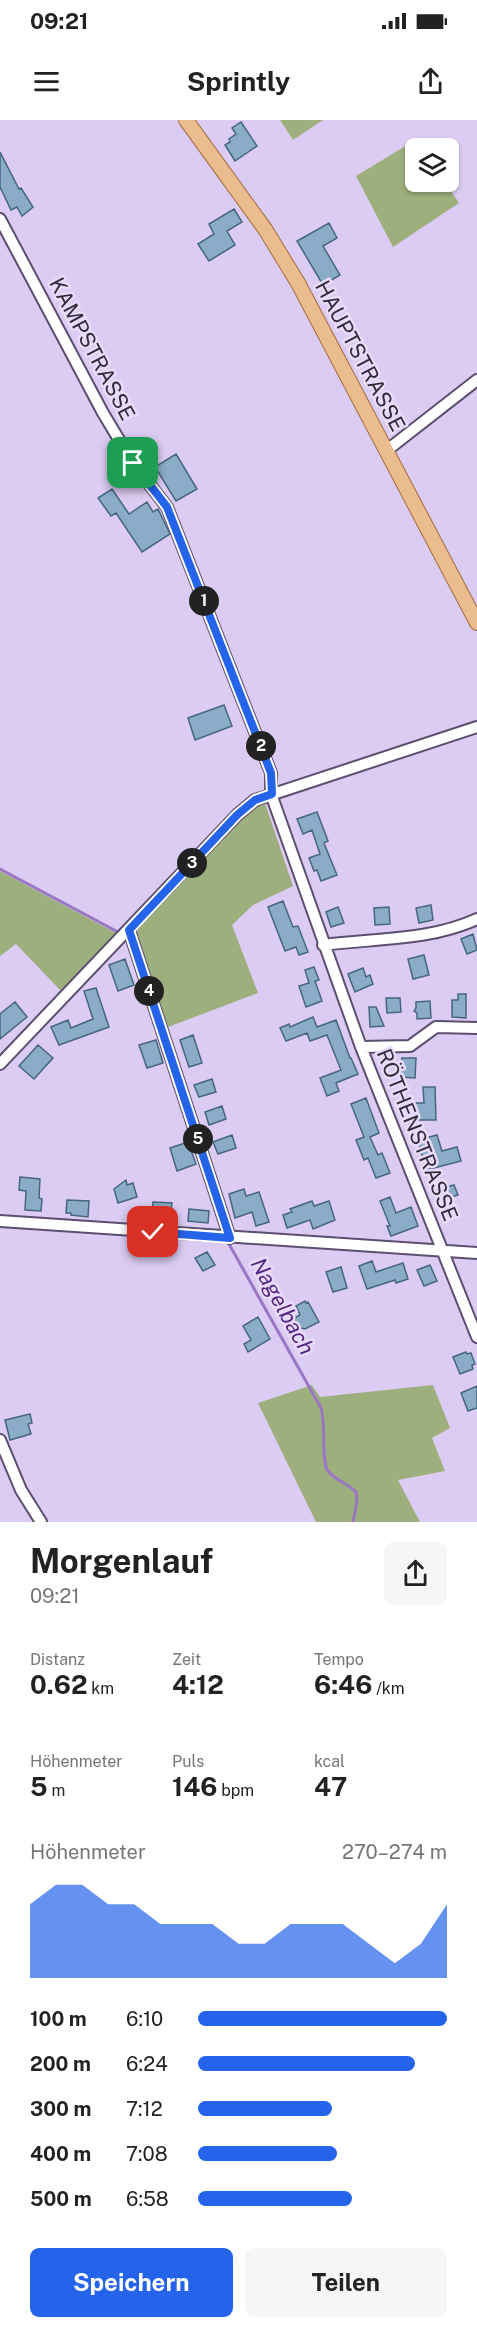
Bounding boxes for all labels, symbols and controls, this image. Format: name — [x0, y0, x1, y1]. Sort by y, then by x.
text: 09:21 — [30, 8, 88, 34]
icon: menu — [30, 65, 63, 98]
text: Sprintly — [187, 65, 290, 97]
icon: share — [414, 65, 447, 98]
map controls — [405, 138, 459, 192]
button: layers — [405, 138, 459, 192]
street label: KAMPSTRASSE — [44, 273, 141, 424]
street label: HAUPTSTRASSE — [310, 276, 411, 435]
pin — [107, 437, 158, 488]
icon: arrive — [116, 446, 149, 479]
pin: 1 — [189, 586, 219, 616]
text: 1 — [201, 591, 207, 610]
pin: 2 — [246, 731, 276, 761]
text: 2 — [256, 736, 266, 755]
pin: 3 — [177, 848, 207, 878]
text: 3 — [187, 853, 197, 872]
pin: 4 — [134, 976, 164, 1006]
text: 4 — [144, 981, 154, 1000]
street label: RÖTHENSTRASSE — [372, 1045, 463, 1225]
pin: 5 — [183, 1124, 213, 1154]
text: 5 — [193, 1129, 203, 1148]
pin — [127, 1206, 178, 1257]
icon: check — [136, 1215, 169, 1248]
water label: Nagelbach — [246, 1253, 320, 1359]
text: Morgenlauf — [30, 1542, 213, 1580]
button: share — [384, 1542, 447, 1605]
text: 09:21 — [30, 1584, 80, 1608]
text: Distanz — [30, 1650, 85, 1669]
text: Zeit — [172, 1650, 201, 1669]
text: Tempo — [314, 1650, 364, 1669]
text: 0.62 — [30, 1669, 87, 1700]
text: 4:12 — [172, 1669, 224, 1700]
text: 6:46 — [314, 1669, 372, 1700]
text: km — [87, 1679, 114, 1698]
text: /km — [372, 1679, 405, 1698]
text: Höhenmeter — [30, 1752, 123, 1771]
text: Puls — [172, 1752, 204, 1771]
text: kcal — [314, 1752, 345, 1771]
text: 5 — [30, 1771, 48, 1802]
text: 146 — [172, 1771, 217, 1802]
text: 47 — [314, 1771, 347, 1802]
text: m — [48, 1781, 65, 1800]
text: bpm — [217, 1781, 254, 1800]
text: Höhenmeter — [30, 1840, 146, 1864]
text: 270–274 m — [342, 1840, 447, 1864]
text: 100 m — [30, 2007, 87, 2031]
text: 6:10 — [126, 2007, 163, 2031]
text: 200 m — [30, 2052, 91, 2076]
text: 6:24 — [126, 2052, 168, 2076]
text: 300 m — [30, 2097, 91, 2121]
text: 7:12 — [126, 2097, 163, 2121]
text: 400 m — [30, 2142, 91, 2166]
text: 7:08 — [126, 2142, 168, 2166]
text: 500 m — [30, 2187, 92, 2211]
text: 6:58 — [126, 2187, 169, 2211]
button: Speichern — [30, 2248, 233, 2317]
button: Teilen — [245, 2248, 447, 2317]

